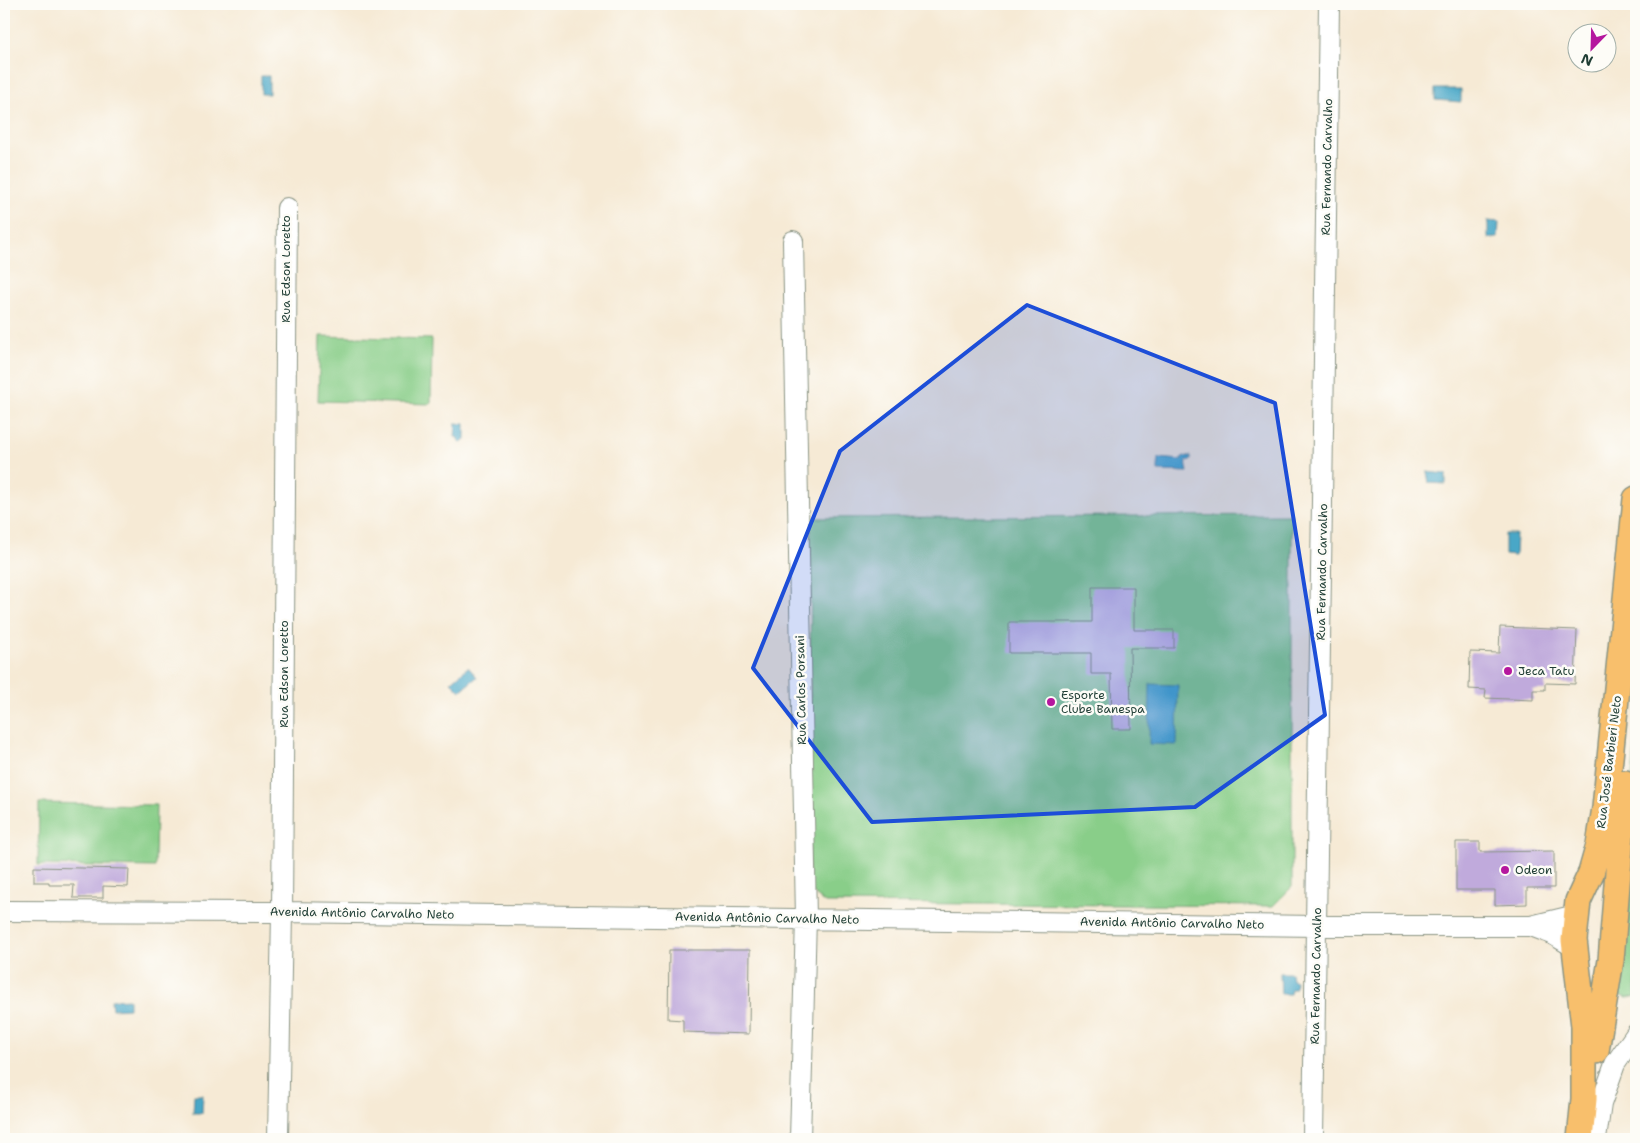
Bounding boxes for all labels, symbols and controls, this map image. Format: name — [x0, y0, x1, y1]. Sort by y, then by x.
north arrow — [1568, 22, 1618, 72]
text: N — [1578, 50, 1596, 70]
street label: Rua Fernando Carvalho — [1318, 98, 1336, 236]
street label: Rua Edson Loretto — [278, 215, 294, 323]
street label: Rua Fernando Carvalho — [1313, 503, 1331, 641]
street label: Rua Edson Loretto — [276, 620, 292, 728]
street label: Rua Carlos Porsani — [792, 635, 810, 745]
place label: Jeca Tatu — [1518, 663, 1574, 679]
marker: Jeca Tatu — [1502, 665, 1514, 677]
place label: Esporte Clube Banespa — [1061, 687, 1145, 717]
street label: Rua José Barbieri Neto — [1593, 695, 1625, 829]
marker: Esporte Clube Banespa — [1045, 696, 1057, 708]
place label: Odeon — [1515, 862, 1552, 878]
marker: Odeon — [1499, 864, 1511, 876]
street label: Avenida Antônio Carvalho Neto — [270, 903, 454, 923]
street label: Rua Fernando Carvalho — [1307, 907, 1325, 1045]
street label: Avenida Antônio Carvalho Neto — [675, 908, 859, 928]
street label: Avenida Antônio Carvalho Neto — [1080, 913, 1264, 933]

